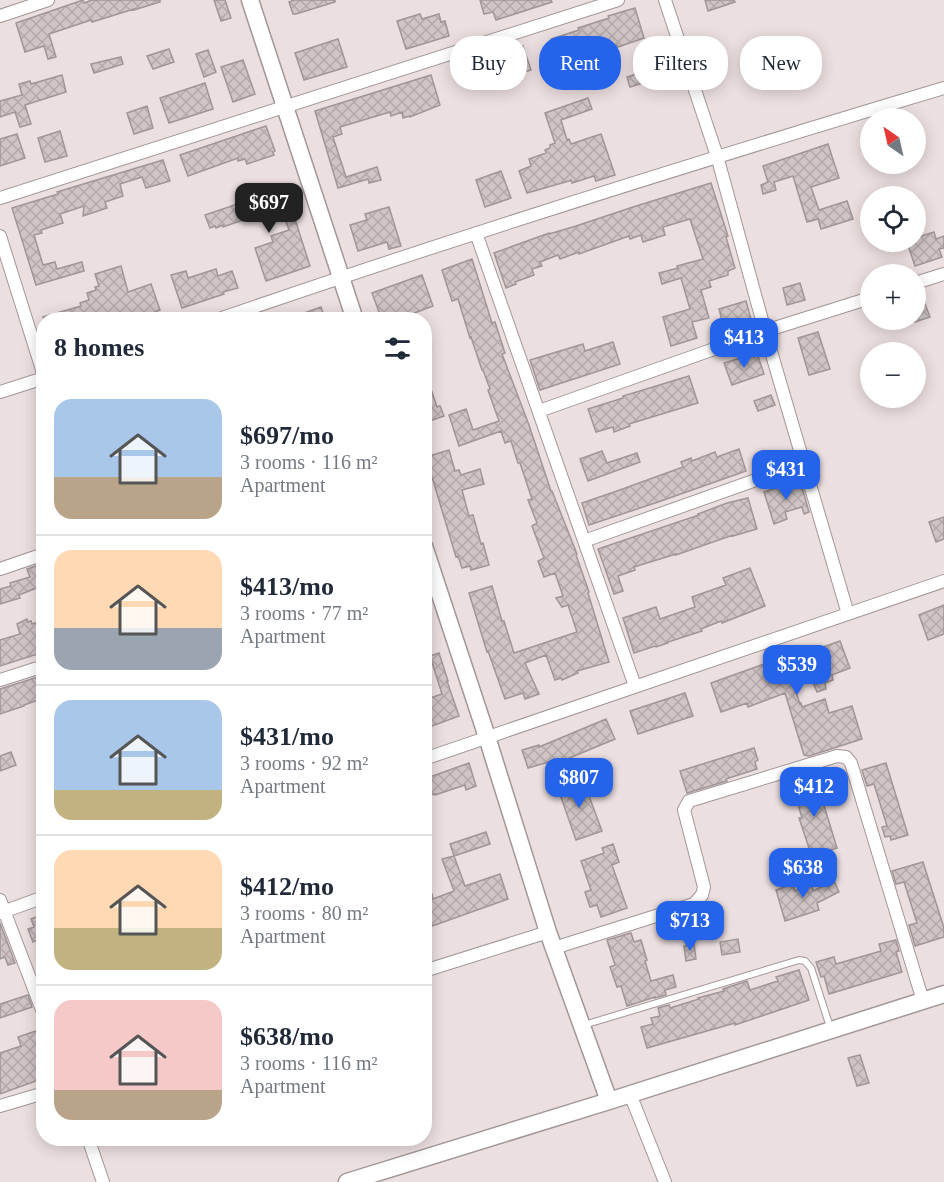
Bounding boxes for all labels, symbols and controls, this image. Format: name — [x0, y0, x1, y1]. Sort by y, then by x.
chip: Buy — [450, 36, 527, 90]
chip: Rent — [539, 36, 621, 90]
chip: Filters — [633, 36, 728, 90]
chip: New — [740, 36, 822, 90]
north arrow — [860, 108, 926, 174]
map controls — [860, 108, 926, 408]
pin: $697 — [233, 183, 305, 234]
button: locate — [860, 186, 926, 252]
text: $697 — [249, 191, 289, 213]
button: + — [860, 264, 926, 330]
pin: $413 — [708, 318, 780, 369]
text: $413 — [724, 326, 764, 348]
icon: filters — [381, 332, 414, 365]
text: 8 homes — [54, 333, 144, 362]
button: − — [860, 342, 926, 408]
text: $697/mo — [240, 421, 334, 450]
icon: home — [102, 423, 174, 495]
pin: $431 — [750, 450, 822, 501]
text: 3 rooms · 116 m² — [240, 451, 377, 473]
text: $431 — [766, 458, 806, 480]
text: Apartment — [240, 474, 326, 496]
text: $413/mo — [240, 572, 334, 601]
icon: home — [102, 574, 174, 646]
text: 3 rooms · 77 m² — [240, 602, 368, 624]
text: Apartment — [240, 625, 326, 647]
pin: $539 — [761, 645, 833, 696]
text: $539 — [777, 653, 817, 675]
text: $431/mo — [240, 722, 334, 751]
icon: home — [102, 724, 174, 796]
text: 3 rooms · 92 m² — [240, 752, 368, 774]
pin: $807 — [543, 758, 615, 809]
text: $807 — [559, 766, 599, 788]
pin: $412 — [778, 767, 850, 818]
text: Apartment — [240, 775, 326, 797]
text: $412 — [794, 775, 834, 797]
pin: $638 — [767, 848, 839, 899]
text: $638 — [783, 856, 823, 878]
text: $412/mo — [240, 872, 334, 901]
icon: home — [102, 874, 174, 946]
pin: $713 — [654, 901, 726, 952]
text: 3 rooms · 80 m² — [240, 902, 368, 924]
text: $713 — [670, 909, 710, 931]
text: Apartment — [240, 925, 326, 947]
text: $638/mo — [240, 1022, 334, 1051]
icon: home — [102, 1024, 174, 1096]
text: 3 rooms · 116 m² — [240, 1052, 377, 1074]
text: Apartment — [240, 1075, 326, 1097]

